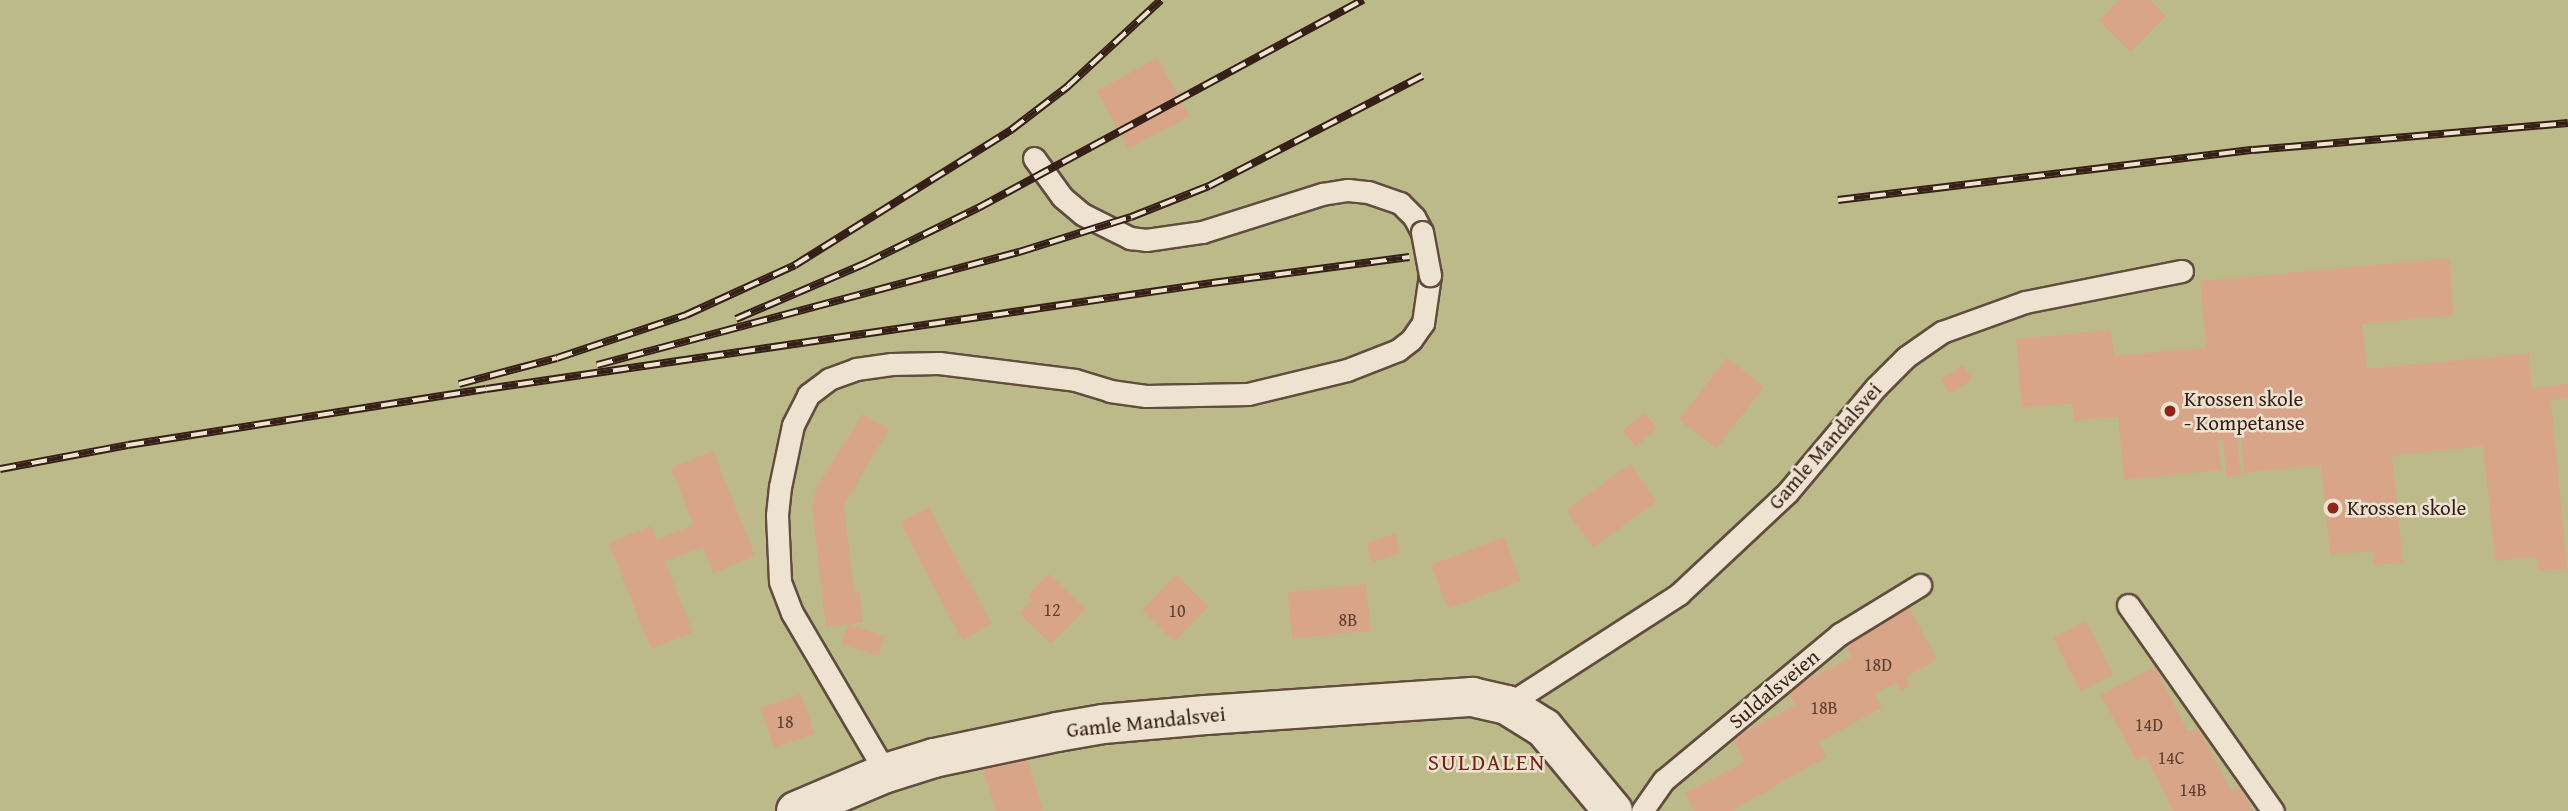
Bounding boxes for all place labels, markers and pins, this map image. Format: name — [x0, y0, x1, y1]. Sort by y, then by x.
place label: Krossen skole - Kompetanse — [2184, 386, 2305, 436]
marker: Krossen skole - Kompetanse — [2162, 403, 2178, 419]
place label: Krossen skole — [2347, 495, 2466, 521]
marker: Krossen skole — [2325, 500, 2341, 516]

